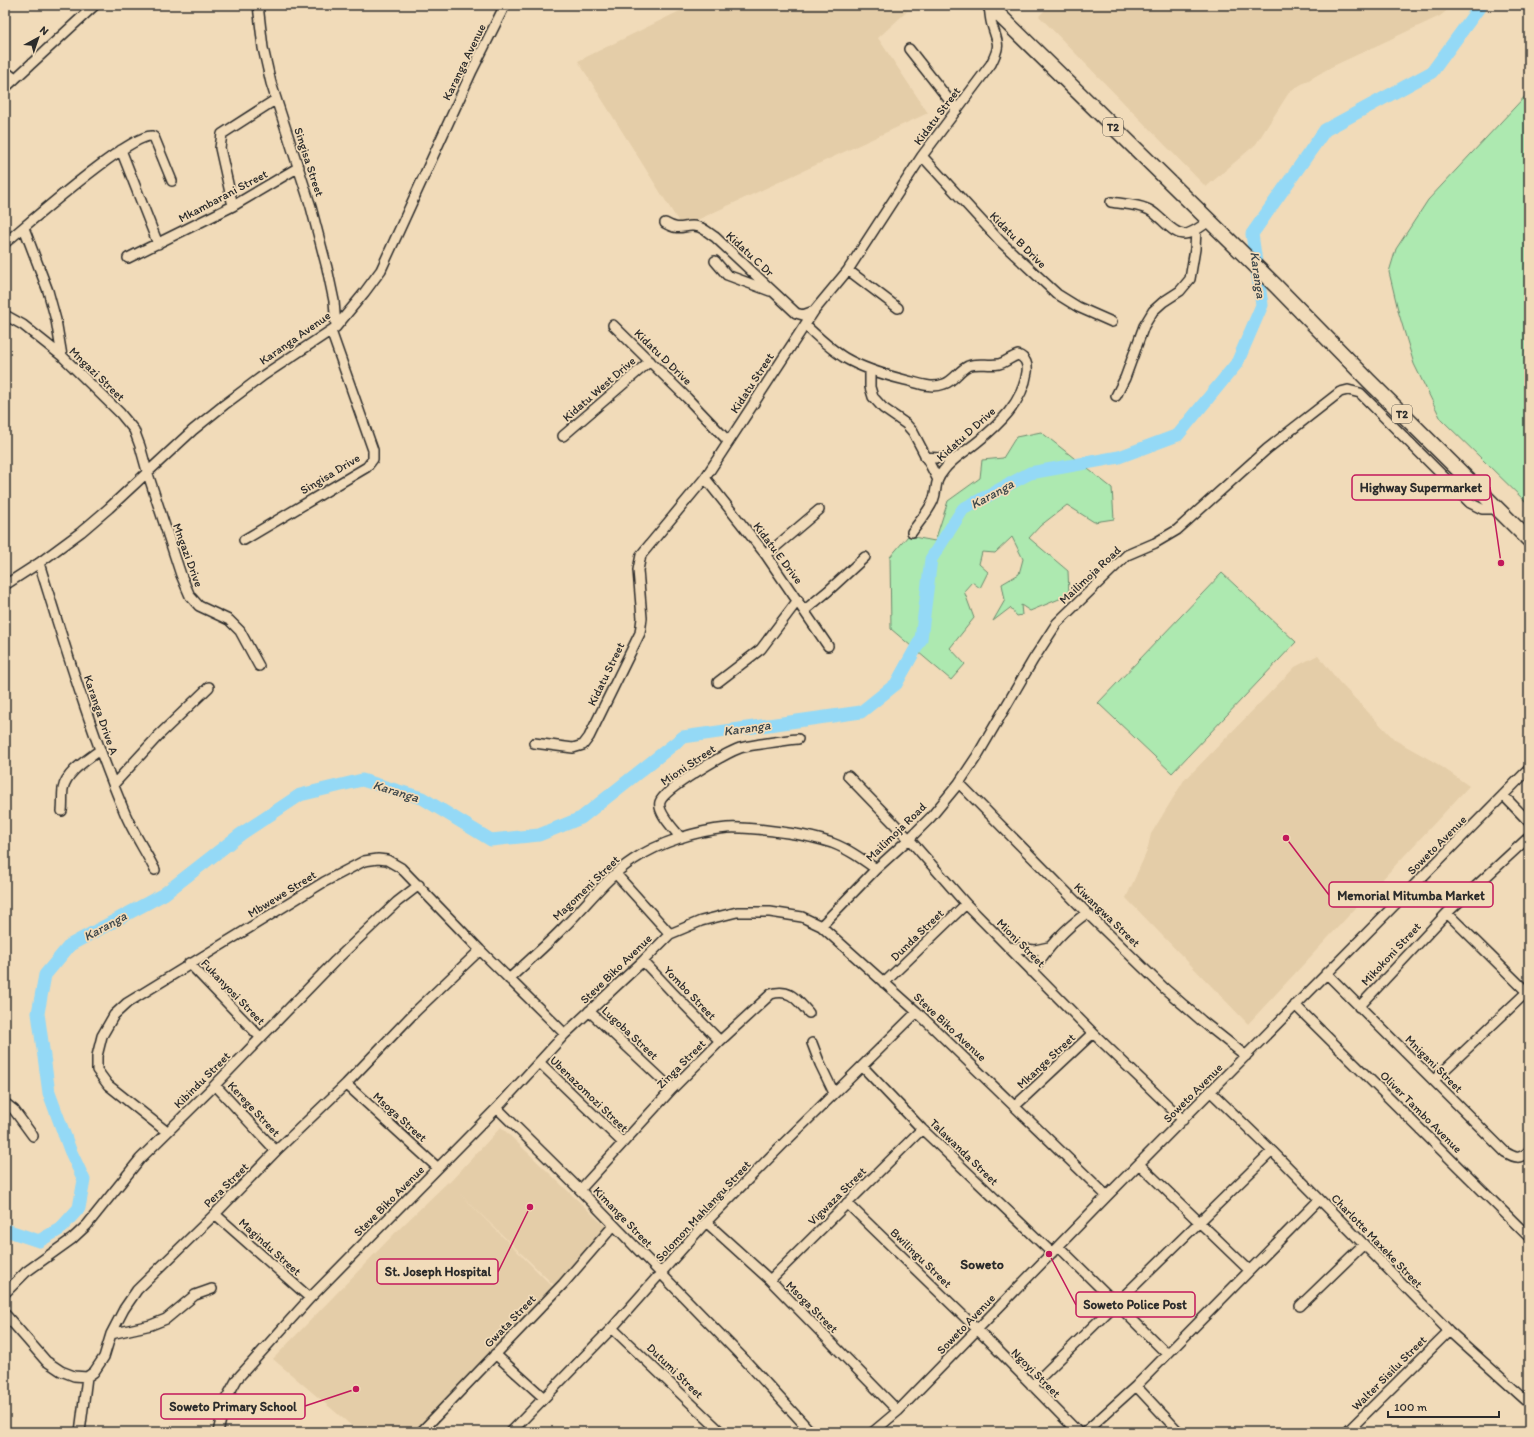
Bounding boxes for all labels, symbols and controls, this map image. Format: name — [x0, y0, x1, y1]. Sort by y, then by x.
north arrow — [18, 18, 58, 58]
street label: Karanga Avenue — [439, 21, 489, 103]
text: N — [37, 23, 51, 38]
street label: Kidatu Street — [911, 84, 964, 148]
road number: T2 — [1103, 118, 1123, 136]
street label: Singisa Street — [291, 126, 327, 199]
street label: Mkambarani Street — [176, 166, 270, 225]
street label: Kidatu B Drive — [987, 209, 1049, 271]
street label: Kidatu C Dr — [723, 228, 777, 280]
water label: Karanga — [1247, 251, 1269, 300]
street label: Karanga Avenue — [257, 308, 333, 368]
street label: Kidatu D Drive — [631, 326, 695, 388]
street label: Mngazi Street — [66, 344, 128, 404]
street label: Kidatu Street — [727, 350, 777, 416]
street label: Kidatu West Drive — [560, 353, 638, 424]
street label: Kidatu D Drive — [934, 404, 999, 464]
road number: T2 — [1392, 405, 1412, 423]
street label: Singisa Drive — [298, 451, 363, 497]
callout: Highway Supermarket — [1352, 475, 1490, 500]
water label: Karanga — [968, 476, 1016, 512]
text: Highway Supermarket — [1360, 480, 1482, 496]
street label: Kidatu E Drive — [750, 519, 806, 587]
street label: Mngazi Drive — [170, 521, 206, 589]
street label: Mailimoja Road — [1056, 543, 1124, 607]
street label: Kidatu Street — [585, 639, 628, 708]
street label: Karanga Drive A — [81, 673, 121, 757]
water label: Karanga — [723, 717, 772, 739]
street label: Mioni Street — [658, 741, 718, 788]
water label: Karanga — [371, 777, 421, 805]
street label: Mailimoja Road — [863, 799, 929, 864]
street label: Soweto Avenue — [1404, 812, 1470, 878]
street label: Magomeni Street — [550, 852, 623, 924]
street label: Mbwewe Street — [245, 867, 319, 921]
street label: Kiwangwa Street — [1071, 880, 1143, 950]
callout: Memorial Mitumba Market — [1329, 882, 1493, 907]
text: Memorial Mitumba Market — [1337, 888, 1485, 903]
street label: Dunda Street — [888, 906, 947, 964]
water label: Karanga — [81, 908, 129, 944]
street label: Mioni Street — [994, 916, 1049, 971]
street label: Mikokoni Street — [1358, 919, 1424, 989]
street label: Steve Biko Avenue — [577, 931, 655, 1007]
street label: Fukanyosi Street — [198, 956, 268, 1028]
street label: Yombo Street — [661, 963, 719, 1023]
street label: Steve Biko Avenue — [911, 990, 989, 1064]
street label: Lugoba Street — [599, 1003, 661, 1063]
street label: Mkange Street — [1014, 1030, 1078, 1092]
street label: Mnigani Street — [1402, 1032, 1466, 1096]
street label: Zinga Street — [654, 1036, 709, 1091]
street label: Kibindu Street — [171, 1049, 233, 1111]
street label: Ubenazomozi Street — [547, 1053, 631, 1135]
street label: Soweto Avenue — [1160, 1060, 1226, 1126]
street label: Oliver Tambo Avenue — [1377, 1068, 1465, 1156]
street label: Kerege Street — [225, 1079, 283, 1140]
street label: Msoga Street — [370, 1089, 430, 1145]
street label: Talawanda Street — [927, 1116, 1002, 1189]
street label: Solomon Mahlangu Street — [652, 1157, 754, 1265]
street label: Pera Street — [201, 1159, 252, 1210]
street label: Steve Biko Avenue — [351, 1163, 427, 1239]
street label: Vigwaza Street — [805, 1164, 869, 1228]
street label: Kimange Street — [590, 1184, 656, 1251]
street label: Charlotte Maxeke Street — [1328, 1191, 1426, 1291]
street label: Magindu Street — [236, 1215, 304, 1279]
street label: Bwilingu Street — [887, 1225, 955, 1291]
district label: Soweto — [960, 1256, 1004, 1273]
callout: St. Joseph Hospital — [377, 1259, 498, 1284]
text: St. Joseph Hospital — [385, 1264, 491, 1280]
street label: Msoga Street — [783, 1278, 841, 1336]
street label: Gwata Street — [481, 1291, 539, 1350]
street label: Soweto Avenue — [934, 1291, 998, 1357]
callout: Soweto Police Post — [1076, 1292, 1195, 1317]
text: Soweto Police Post — [1083, 1297, 1187, 1312]
street label: Walter Sisilu Street — [1349, 1332, 1430, 1413]
street label: Dutumi Street — [644, 1341, 706, 1402]
street label: Ngoyi Street — [1008, 1345, 1064, 1401]
scale bar — [1388, 1393, 1499, 1419]
callout: Soweto Primary School — [161, 1394, 305, 1419]
text: Soweto Primary School — [169, 1399, 297, 1415]
text: 100 m — [1394, 1400, 1427, 1414]

